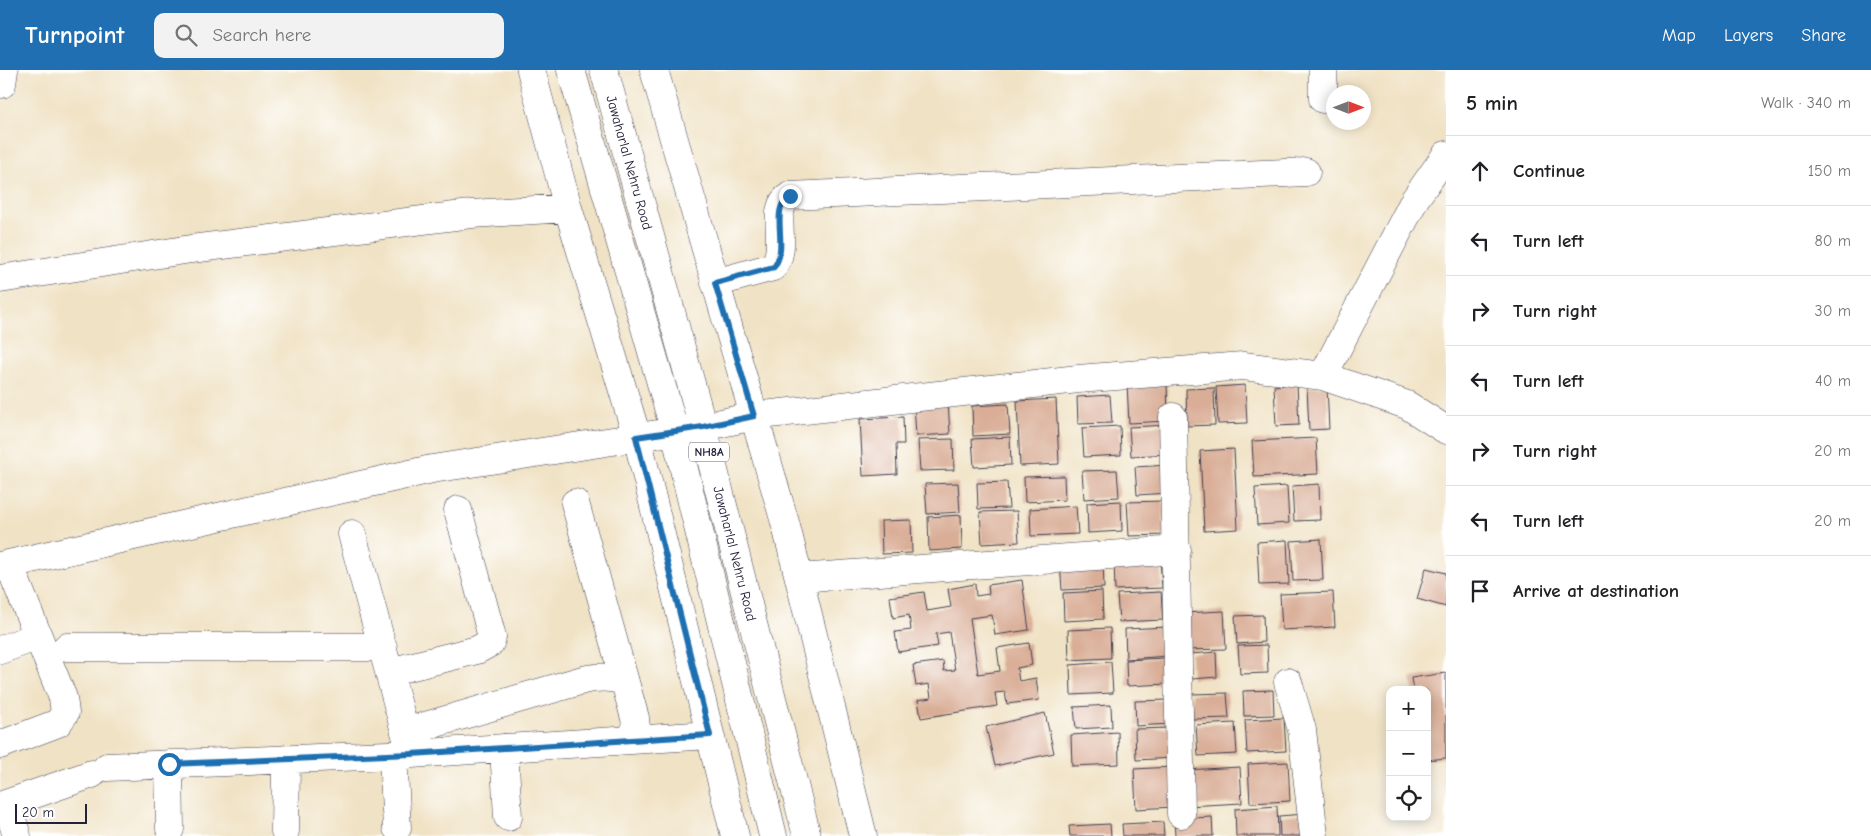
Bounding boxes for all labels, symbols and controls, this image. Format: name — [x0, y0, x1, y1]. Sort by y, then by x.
search box — [154, 13, 504, 58]
text: Turnpoint — [25, 21, 124, 49]
icon: search — [172, 21, 200, 49]
text: Search here — [212, 24, 311, 46]
text: Map — [1662, 25, 1696, 46]
text: Layers — [1724, 25, 1773, 46]
text: Share — [1801, 25, 1846, 46]
north arrow — [1326, 85, 1371, 130]
text: 5 min — [1466, 91, 1518, 115]
street label: Jawaharlal Nehru Road — [603, 93, 656, 232]
text: Walk · 340 m — [1761, 94, 1851, 112]
icon: ahead — [1466, 157, 1494, 185]
text: Continue — [1513, 160, 1585, 182]
text: 150 m — [1808, 162, 1851, 180]
route end — [779, 185, 802, 208]
icon: left — [1466, 227, 1494, 255]
text: Turn left — [1513, 230, 1584, 252]
text: 80 m — [1814, 232, 1851, 250]
icon: right — [1466, 297, 1494, 325]
text: Turn right — [1513, 300, 1597, 322]
text: 30 m — [1815, 302, 1851, 320]
icon: left — [1466, 367, 1494, 395]
text: Turn left — [1513, 370, 1584, 392]
text: 40 m — [1815, 372, 1851, 390]
icon: right — [1466, 437, 1494, 465]
text: Turn right — [1513, 440, 1597, 462]
road number: NH8A — [689, 442, 729, 462]
text: 20 m — [1814, 442, 1851, 460]
street label: Jawaharlal Nehru Road — [710, 484, 761, 623]
icon: left — [1466, 507, 1494, 535]
text: Turn left — [1513, 510, 1584, 532]
text: 20 m — [1814, 512, 1851, 530]
icon: arrive — [1466, 577, 1494, 605]
text: Arrive at destination — [1513, 580, 1679, 602]
map controls — [1386, 686, 1431, 821]
button: + — [1386, 686, 1431, 731]
button: − — [1386, 731, 1431, 776]
route start — [158, 753, 181, 776]
button: locate — [1386, 776, 1431, 821]
scale bar — [15, 801, 88, 824]
text: 20 m — [22, 804, 54, 821]

